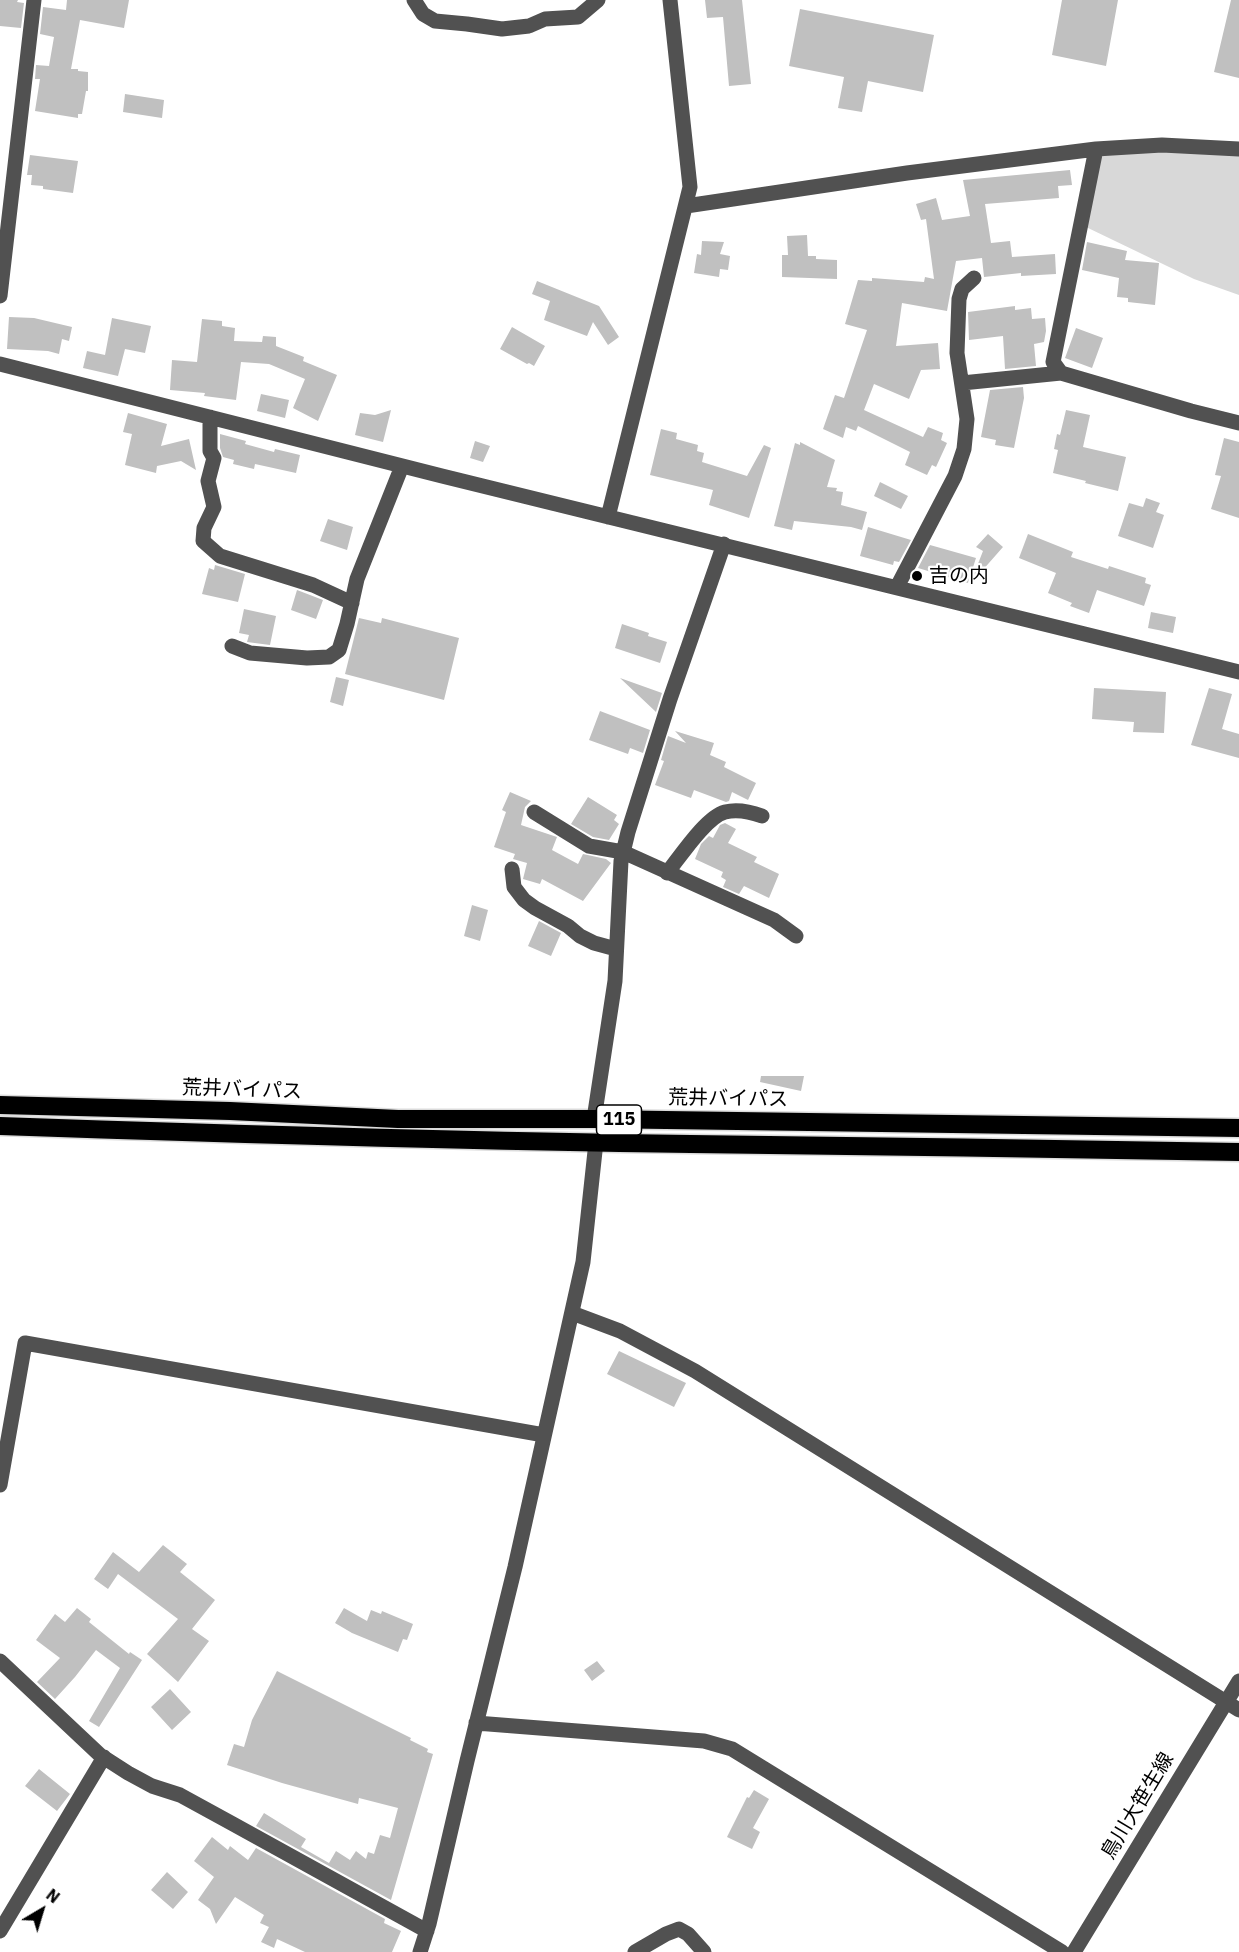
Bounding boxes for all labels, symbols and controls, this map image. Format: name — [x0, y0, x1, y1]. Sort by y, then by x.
place label: 吉の内 — [929, 564, 989, 588]
marker: 吉の内 — [910, 569, 924, 583]
street label: 荒井バイパス — [182, 1076, 302, 1104]
street label: 荒井バイパス — [668, 1086, 788, 1112]
road number: 115 — [596, 1105, 642, 1135]
street label: 鳥川大笹生線 — [1097, 1748, 1179, 1864]
north arrow — [12, 1880, 72, 1940]
text: N — [42, 1884, 64, 1907]

